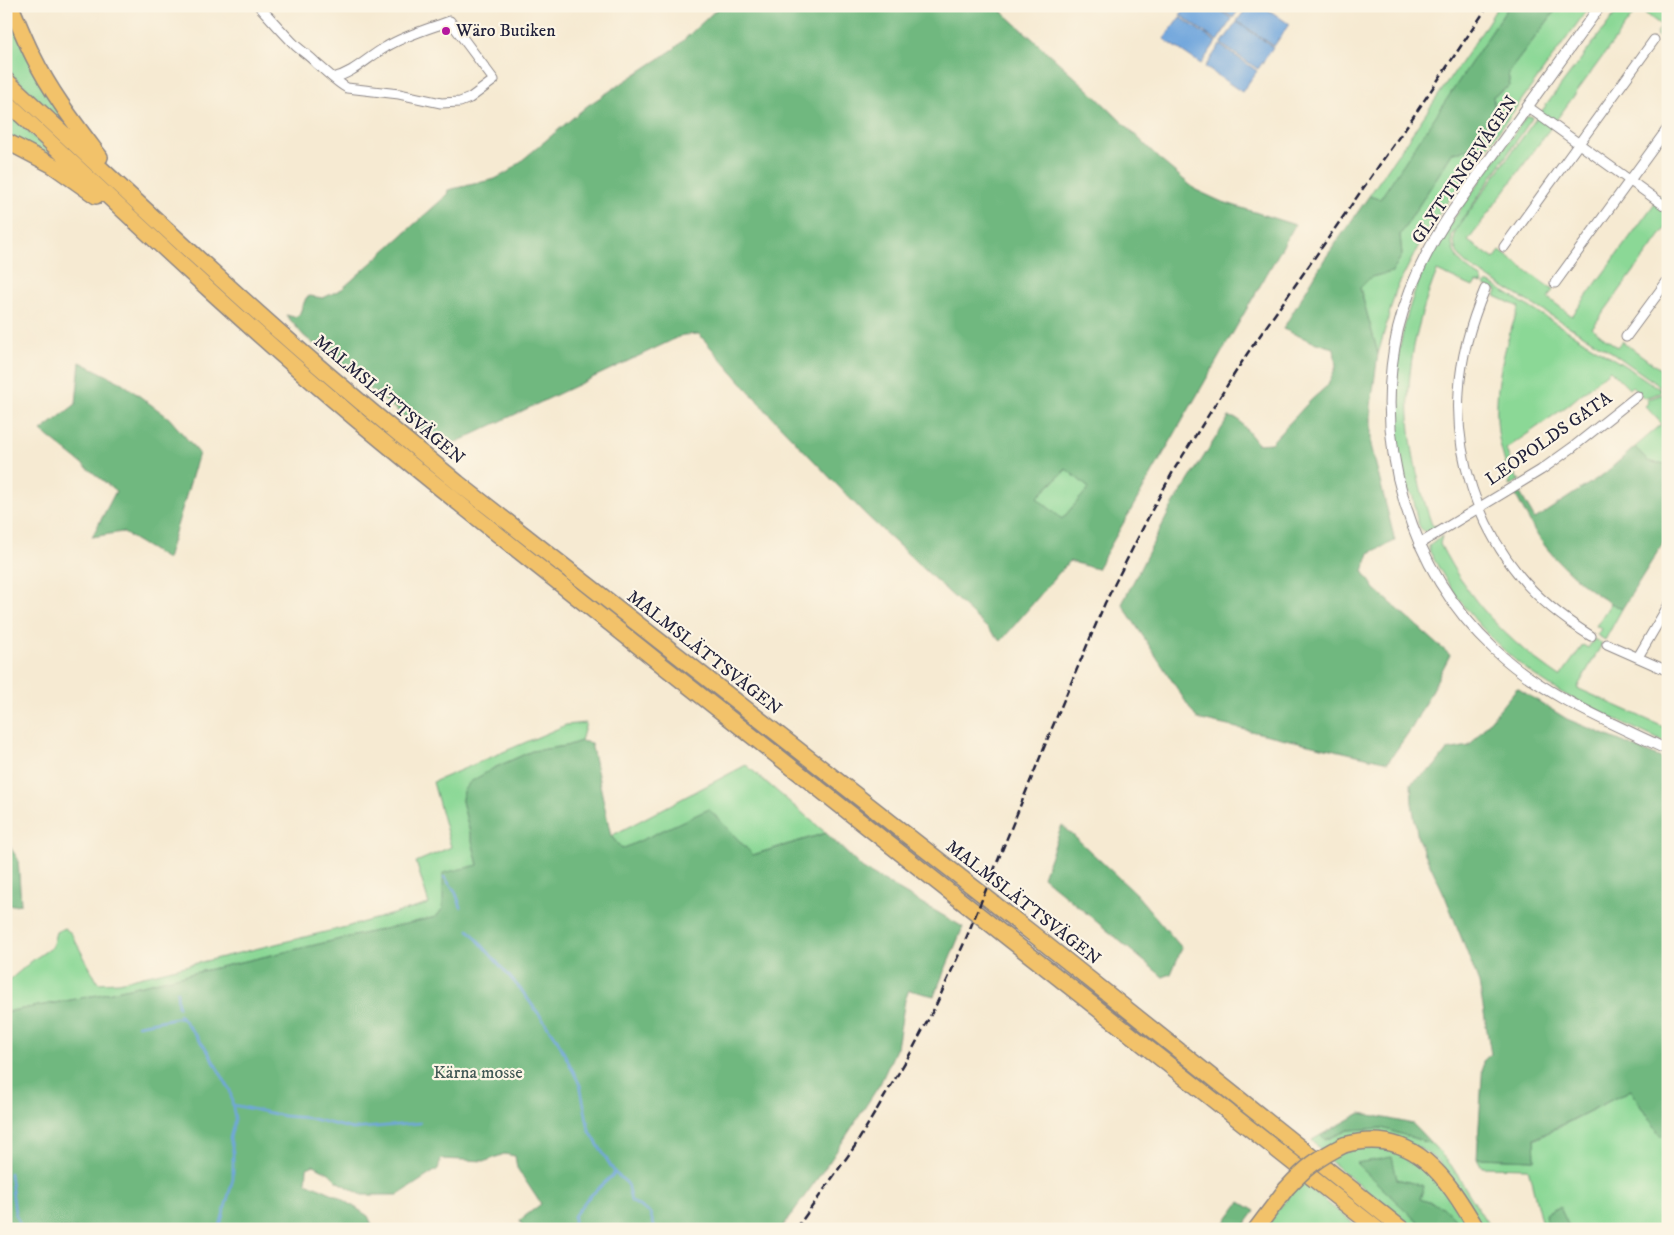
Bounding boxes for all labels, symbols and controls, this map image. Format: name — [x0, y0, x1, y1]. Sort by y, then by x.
place label: Wäro Butiken — [455, 20, 556, 42]
marker: Wäro Butiken — [440, 25, 452, 37]
street label: GLYTTINGEVÄGEN — [1407, 92, 1523, 248]
street label: MALMSLÄTTSVÄGEN — [309, 330, 469, 470]
street label: LEOPOLDS GATA — [1482, 387, 1617, 491]
street label: MALMSLÄTTSVÄGEN — [622, 586, 786, 720]
street label: MALMSLÄTTSVÄGEN — [941, 836, 1105, 970]
park label: Kärna mosse — [433, 1062, 523, 1084]

